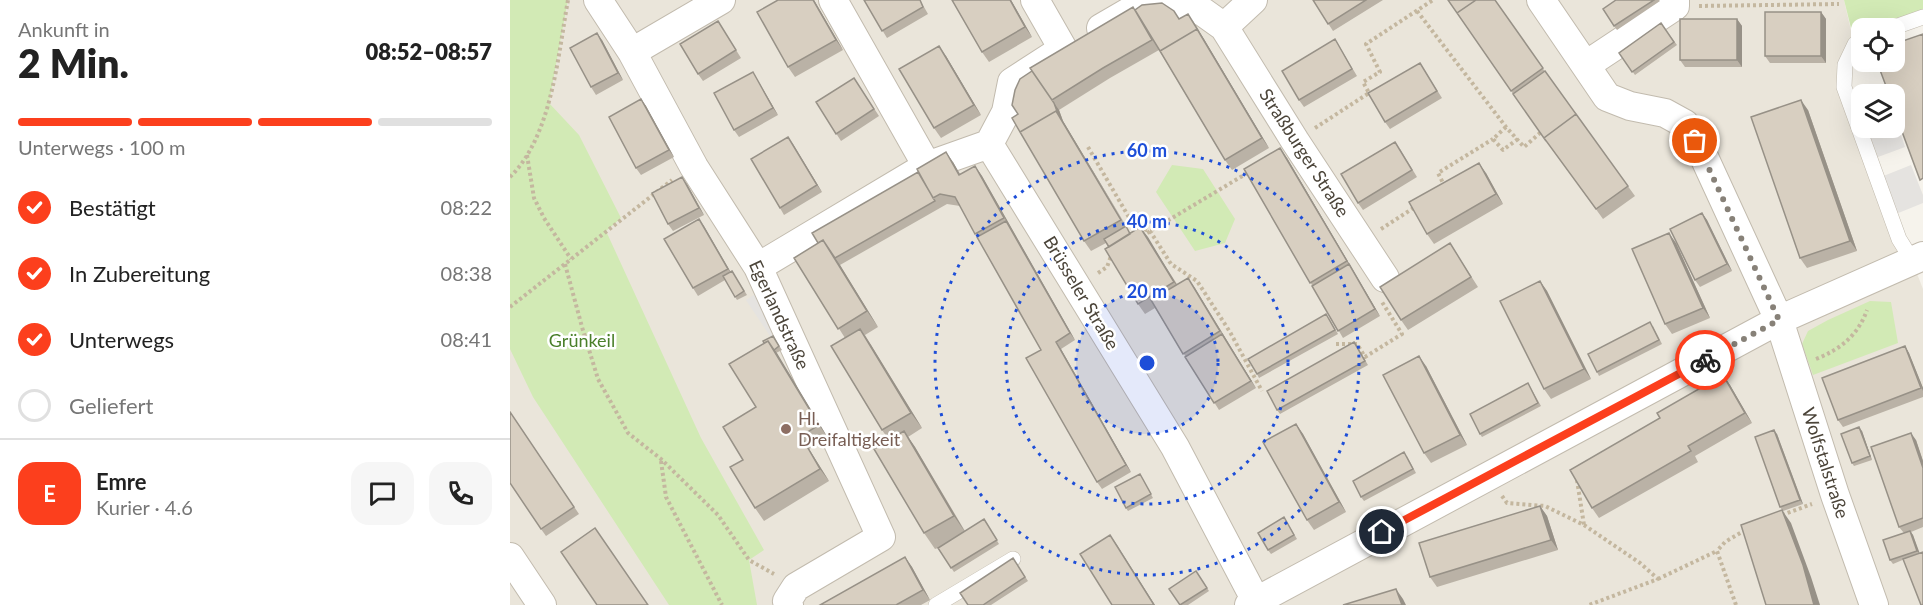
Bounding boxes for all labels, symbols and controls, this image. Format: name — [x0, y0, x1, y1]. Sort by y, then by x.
text: Ankunft in — [18, 17, 110, 41]
map controls — [1851, 18, 1905, 138]
button: locate — [1851, 18, 1905, 72]
text: 08:52–08:57 — [366, 38, 492, 65]
text: 2 Min. — [18, 40, 129, 86]
street label: Straßburger Straße — [1255, 84, 1355, 221]
button: layers — [1851, 84, 1905, 138]
pin — [1669, 115, 1720, 166]
icon: bag — [1678, 124, 1711, 157]
text: Unterwegs · 100 m — [18, 135, 185, 159]
text: 60 m — [1127, 139, 1167, 161]
icon: check — [18, 191, 51, 224]
text: Bestätigt — [69, 194, 156, 221]
text: 08:22 — [441, 195, 492, 219]
text: 40 m — [1127, 210, 1167, 232]
street label: Brüsseler Straße — [1039, 232, 1124, 353]
street label: Egerlandstraße — [745, 256, 815, 373]
icon: check — [18, 257, 51, 290]
text: In Zubereitung — [69, 260, 210, 287]
text: 08:38 — [441, 261, 492, 285]
text: 20 m — [1127, 280, 1167, 302]
icon: check — [18, 323, 51, 356]
text: Unterwegs — [69, 326, 174, 353]
text: 08:41 — [441, 327, 492, 351]
park label: Grünkeil — [549, 329, 615, 351]
courier — [1675, 330, 1735, 390]
icon: bike — [1689, 344, 1722, 377]
centre of rings — [1137, 353, 1157, 373]
text: Geliefert — [69, 392, 153, 419]
street label: Wolfstalstraße — [1798, 404, 1854, 521]
place label: Hl. Dreifaltigkeit — [798, 407, 901, 450]
marker: Hl. Dreifaltigkeit — [779, 422, 793, 436]
button: chat — [351, 462, 414, 525]
button: phone — [429, 462, 492, 525]
text: Emre — [96, 468, 146, 495]
text: E — [43, 480, 56, 507]
text: Kurier · 4.6 — [96, 495, 193, 519]
pin — [1356, 506, 1407, 557]
icon: home — [1365, 515, 1398, 548]

